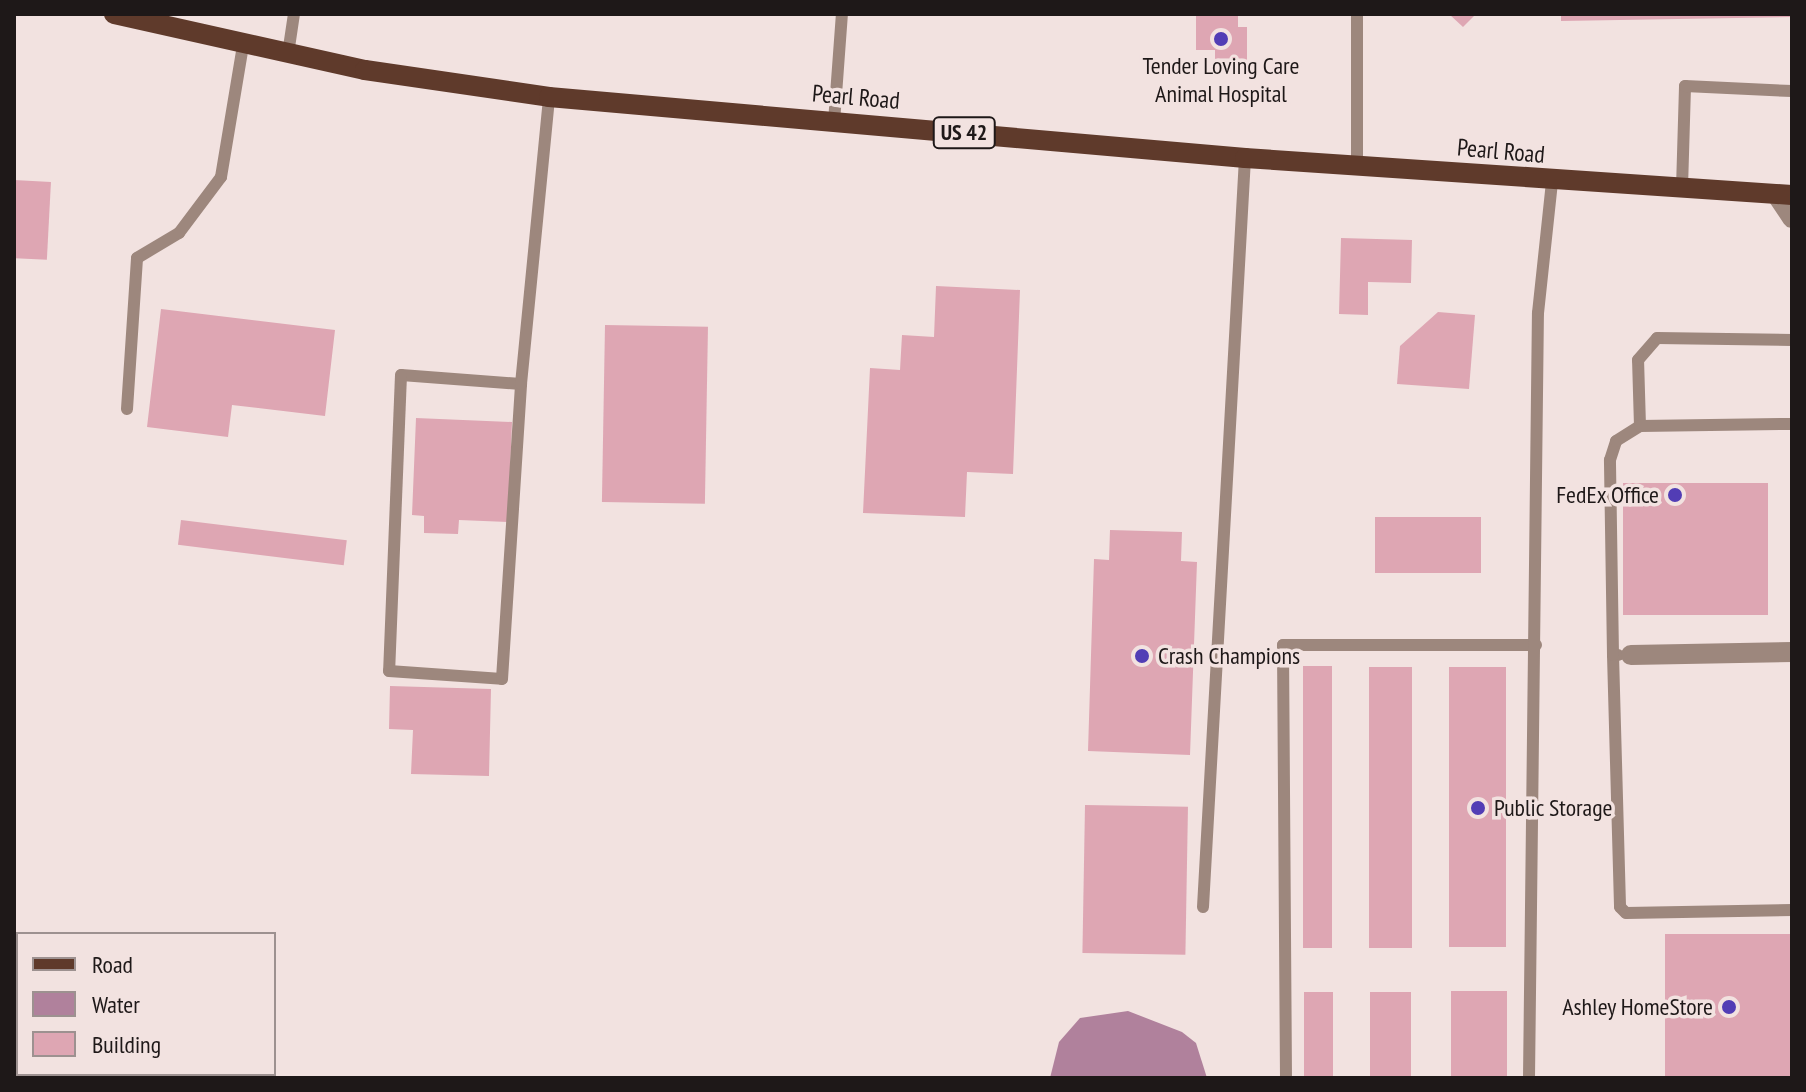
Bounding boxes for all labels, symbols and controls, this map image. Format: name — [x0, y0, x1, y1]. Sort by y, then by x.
marker: Tender Loving Care Animal Hospital — [1212, 30, 1230, 48]
place label: Tender Loving Care Animal Hospital — [1143, 52, 1299, 108]
street label: Pearl Road — [811, 79, 901, 115]
road number: US 42 — [932, 115, 996, 151]
street label: Pearl Road — [1456, 133, 1546, 169]
place label: FedEx Office — [1556, 481, 1659, 509]
marker: FedEx Office — [1666, 486, 1684, 504]
place label: Crash Champions — [1158, 642, 1300, 670]
marker: Crash Champions — [1133, 647, 1151, 665]
place label: Public Storage — [1494, 794, 1613, 822]
marker: Public Storage — [1469, 799, 1487, 817]
legend — [16, 932, 276, 1076]
text: Road — [92, 949, 133, 980]
text: Water — [92, 989, 140, 1020]
place label: Ashley HomeStore — [1561, 993, 1713, 1021]
marker: Ashley HomeStore — [1720, 998, 1738, 1016]
text: Building — [92, 1029, 161, 1060]

